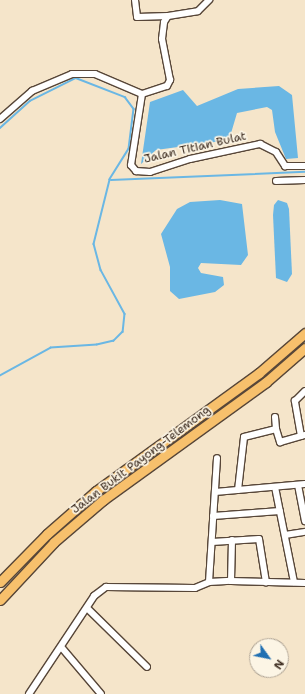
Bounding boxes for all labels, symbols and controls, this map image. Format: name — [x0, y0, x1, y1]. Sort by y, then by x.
street label: Jalan Titian Bulat — [142, 129, 248, 167]
street label: Jalan Bukit Payong-Telemong — [69, 403, 213, 517]
north arrow — [249, 638, 289, 678]
text: N — [270, 657, 287, 672]

